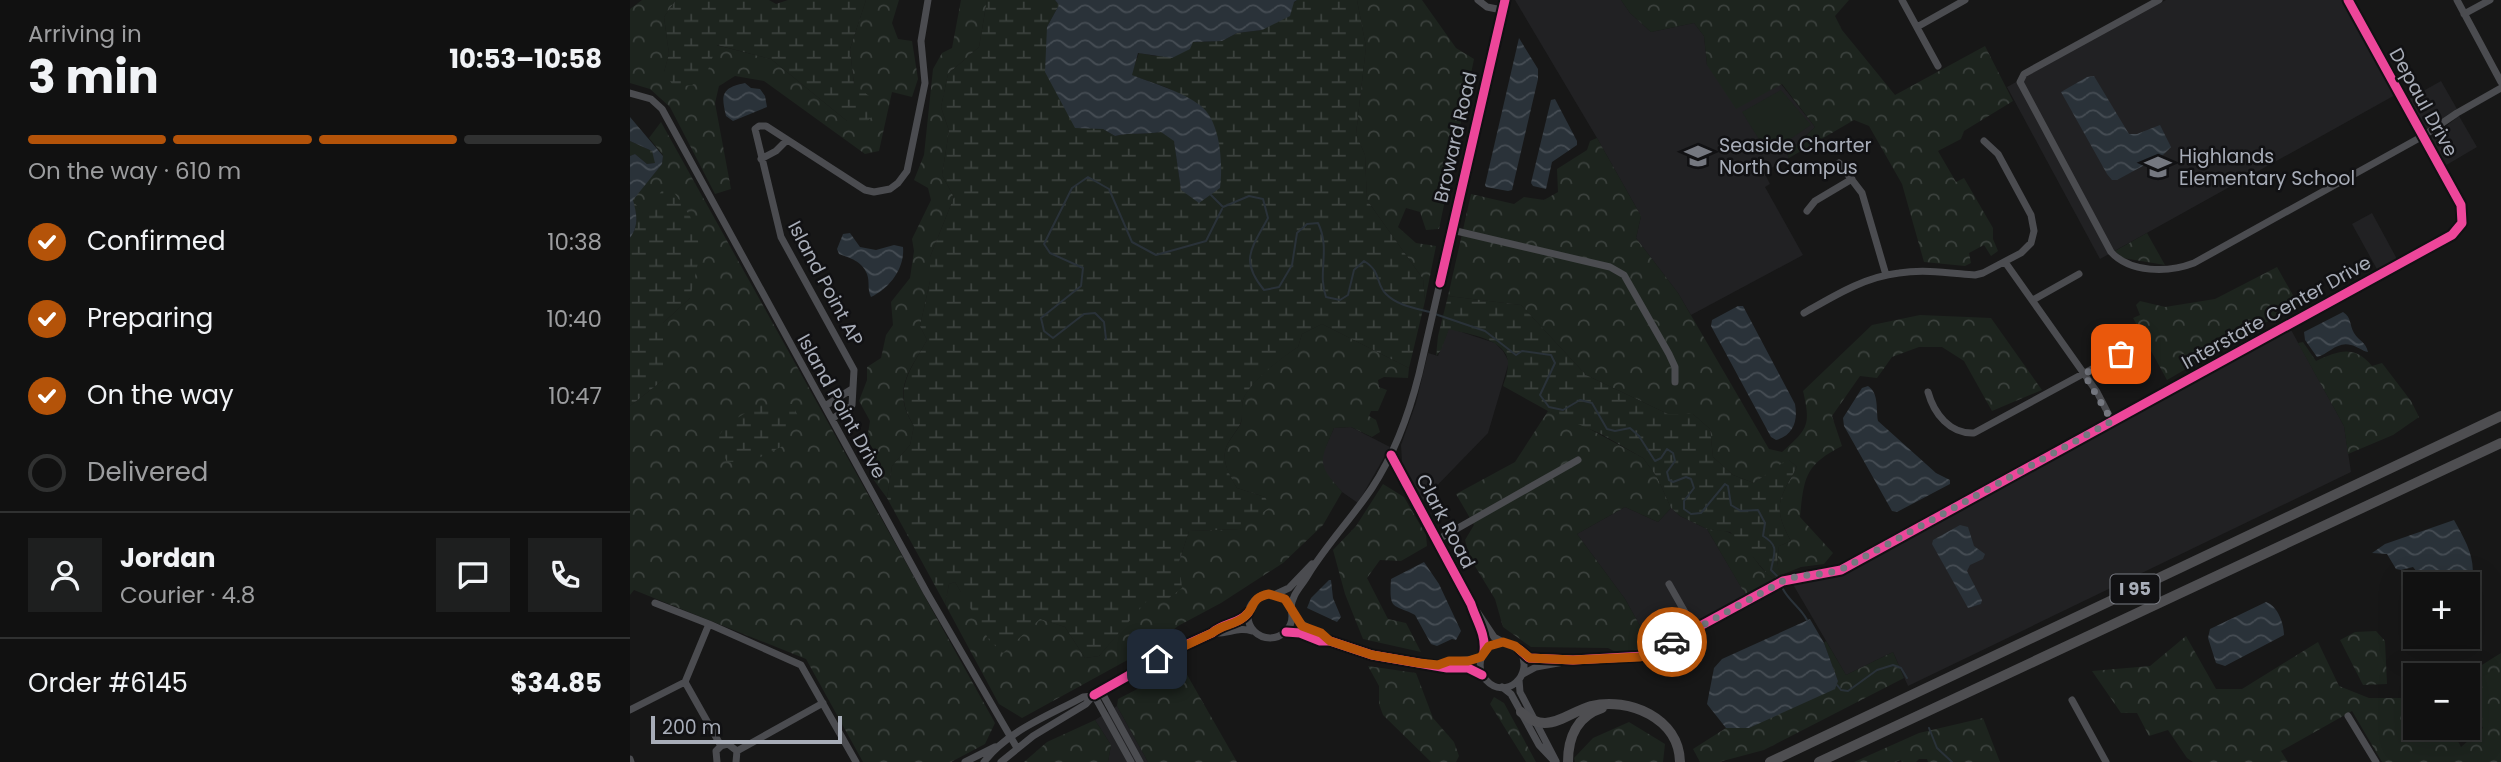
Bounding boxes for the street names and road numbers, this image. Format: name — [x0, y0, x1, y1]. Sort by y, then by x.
street label: Depaul Drive — [2383, 43, 2465, 161]
street label: Broward Road — [1427, 69, 1484, 205]
street label: Island Point AP — [781, 216, 870, 350]
street label: Interstate Center Drive — [2176, 249, 2376, 376]
street label: Island Point Drive — [791, 329, 893, 484]
street label: Clark Road — [1409, 469, 1482, 573]
road number: I 95 — [2110, 574, 2160, 604]

